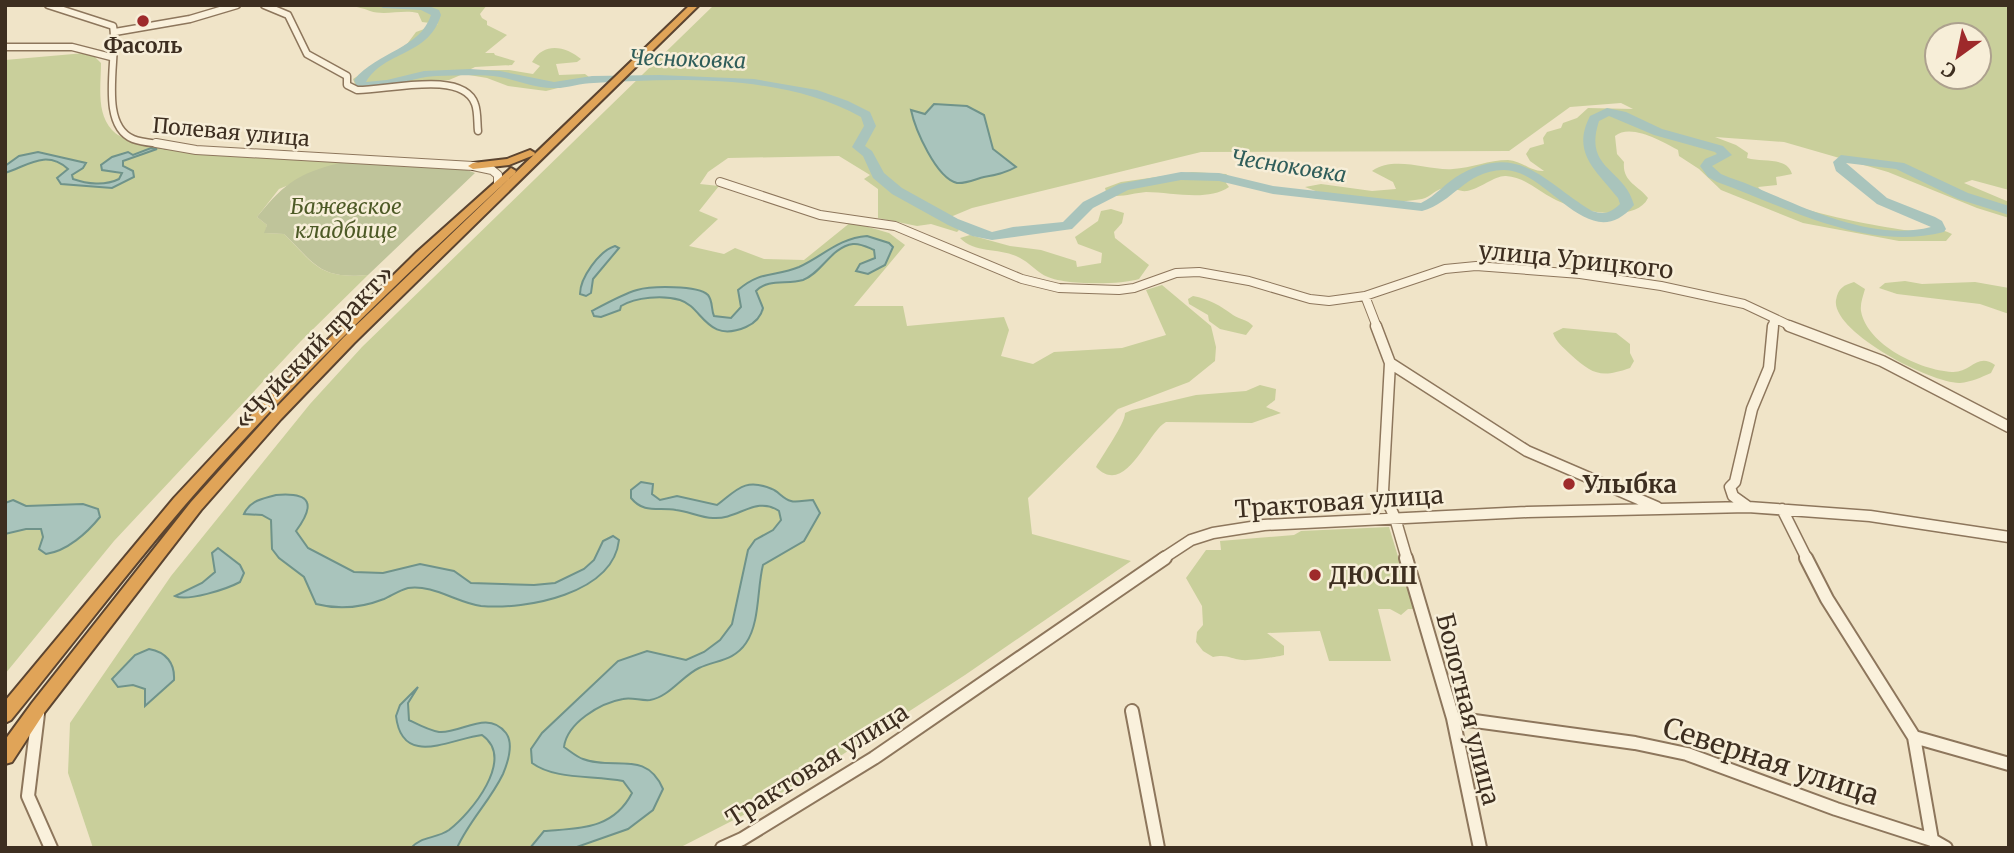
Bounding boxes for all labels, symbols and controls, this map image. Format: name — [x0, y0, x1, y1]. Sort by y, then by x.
marker: Фасоль — [135, 13, 151, 29]
north arrow — [1923, 21, 1993, 91]
place label: Фасоль — [103, 32, 183, 59]
water label: Чесноковка — [629, 43, 747, 75]
text: С — [1937, 57, 1961, 84]
street label: Полевая улица — [151, 112, 311, 152]
water label: Чесноковка — [1230, 144, 1348, 188]
park label: Бажевское кладбище — [290, 193, 402, 244]
street label: улица Урицкого — [1477, 234, 1675, 286]
street label: «Чуйский тракт» — [227, 258, 401, 436]
place label: Улыбка — [1582, 469, 1677, 500]
marker: Улыбка — [1561, 476, 1577, 492]
street label: Трактовая улица — [1234, 479, 1445, 525]
place label: ДЮСШ — [1329, 560, 1418, 591]
marker: ДЮСШ — [1307, 567, 1323, 583]
street label: Болотная улица — [1429, 610, 1507, 808]
street label: Трактовая улица — [720, 696, 914, 834]
street label: Северная улица — [1659, 709, 1883, 813]

